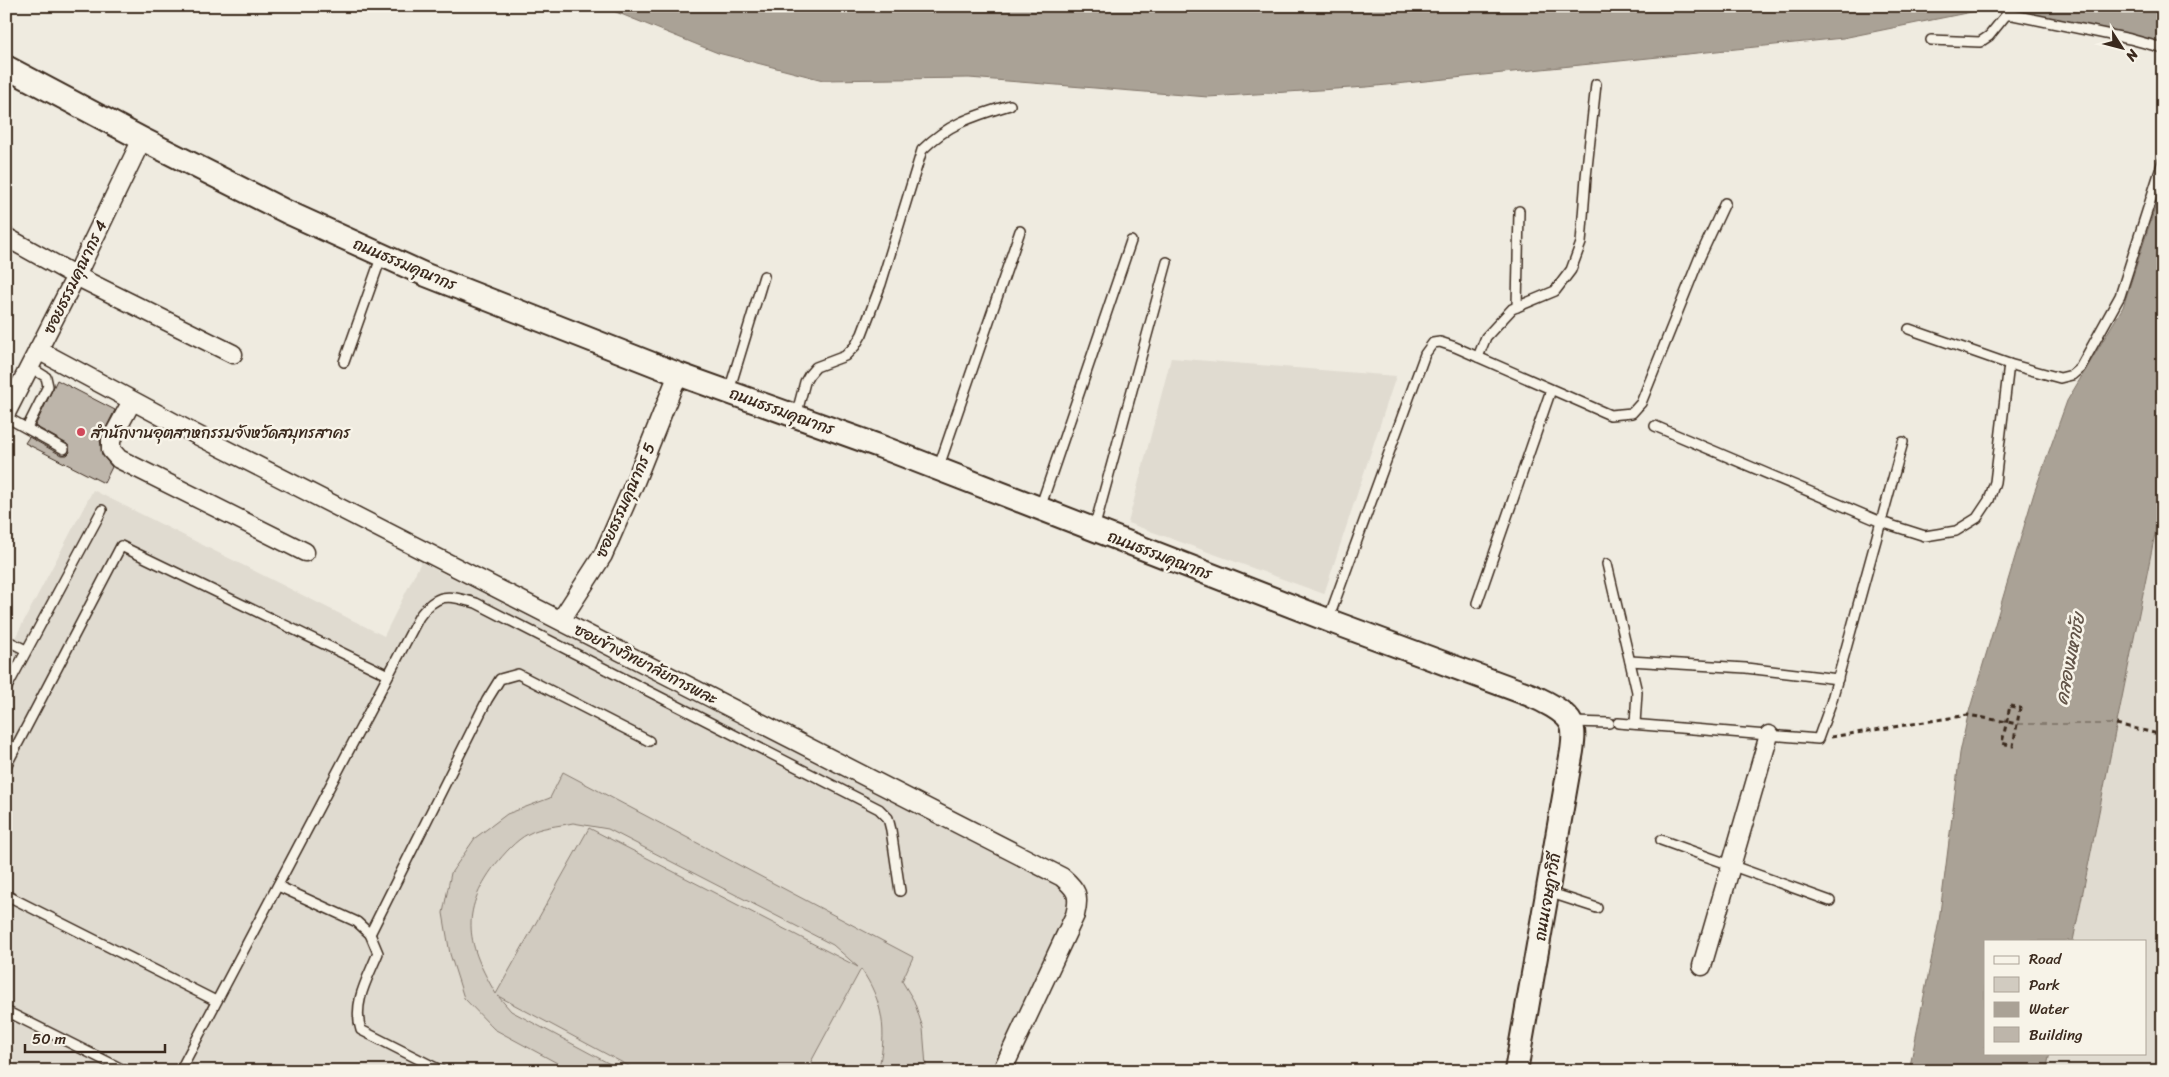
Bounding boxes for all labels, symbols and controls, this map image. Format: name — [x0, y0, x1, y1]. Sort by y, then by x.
north arrow — [2096, 22, 2146, 72]
text: N — [2119, 43, 2146, 67]
street label: ซอยธรรมคุณากร 4 — [35, 215, 115, 339]
street label: ถนนธรรมคุณากร — [349, 229, 462, 299]
street label: ถนนธรรมคุณากร — [725, 379, 840, 444]
place label: สำนักงานอุตสาหกรรมจังหวัดสมุทรสาคร — [90, 418, 351, 447]
marker: สำนักงานอุตสาหกรรมจังหวัดสมุทรสาคร — [75, 426, 87, 438]
street label: ซอยธรรมคุณากร 5 — [587, 438, 663, 562]
street label: ถนนธรรมคุณากร — [1103, 522, 1217, 589]
water label: คลองมหาชัย — [2045, 608, 2095, 707]
street label: ซอยข้างวิทยาลัยการพละ — [569, 615, 723, 713]
street label: ถนนเจษฎาวิถี — [1525, 849, 1569, 943]
legend — [1984, 940, 2146, 1054]
text: Road — [2029, 946, 2062, 972]
text: Park — [2029, 972, 2060, 998]
text: Water — [2029, 996, 2069, 1022]
scale bar — [25, 1022, 165, 1054]
text: Building — [2029, 1022, 2083, 1048]
text: 50 m — [32, 1026, 67, 1052]

